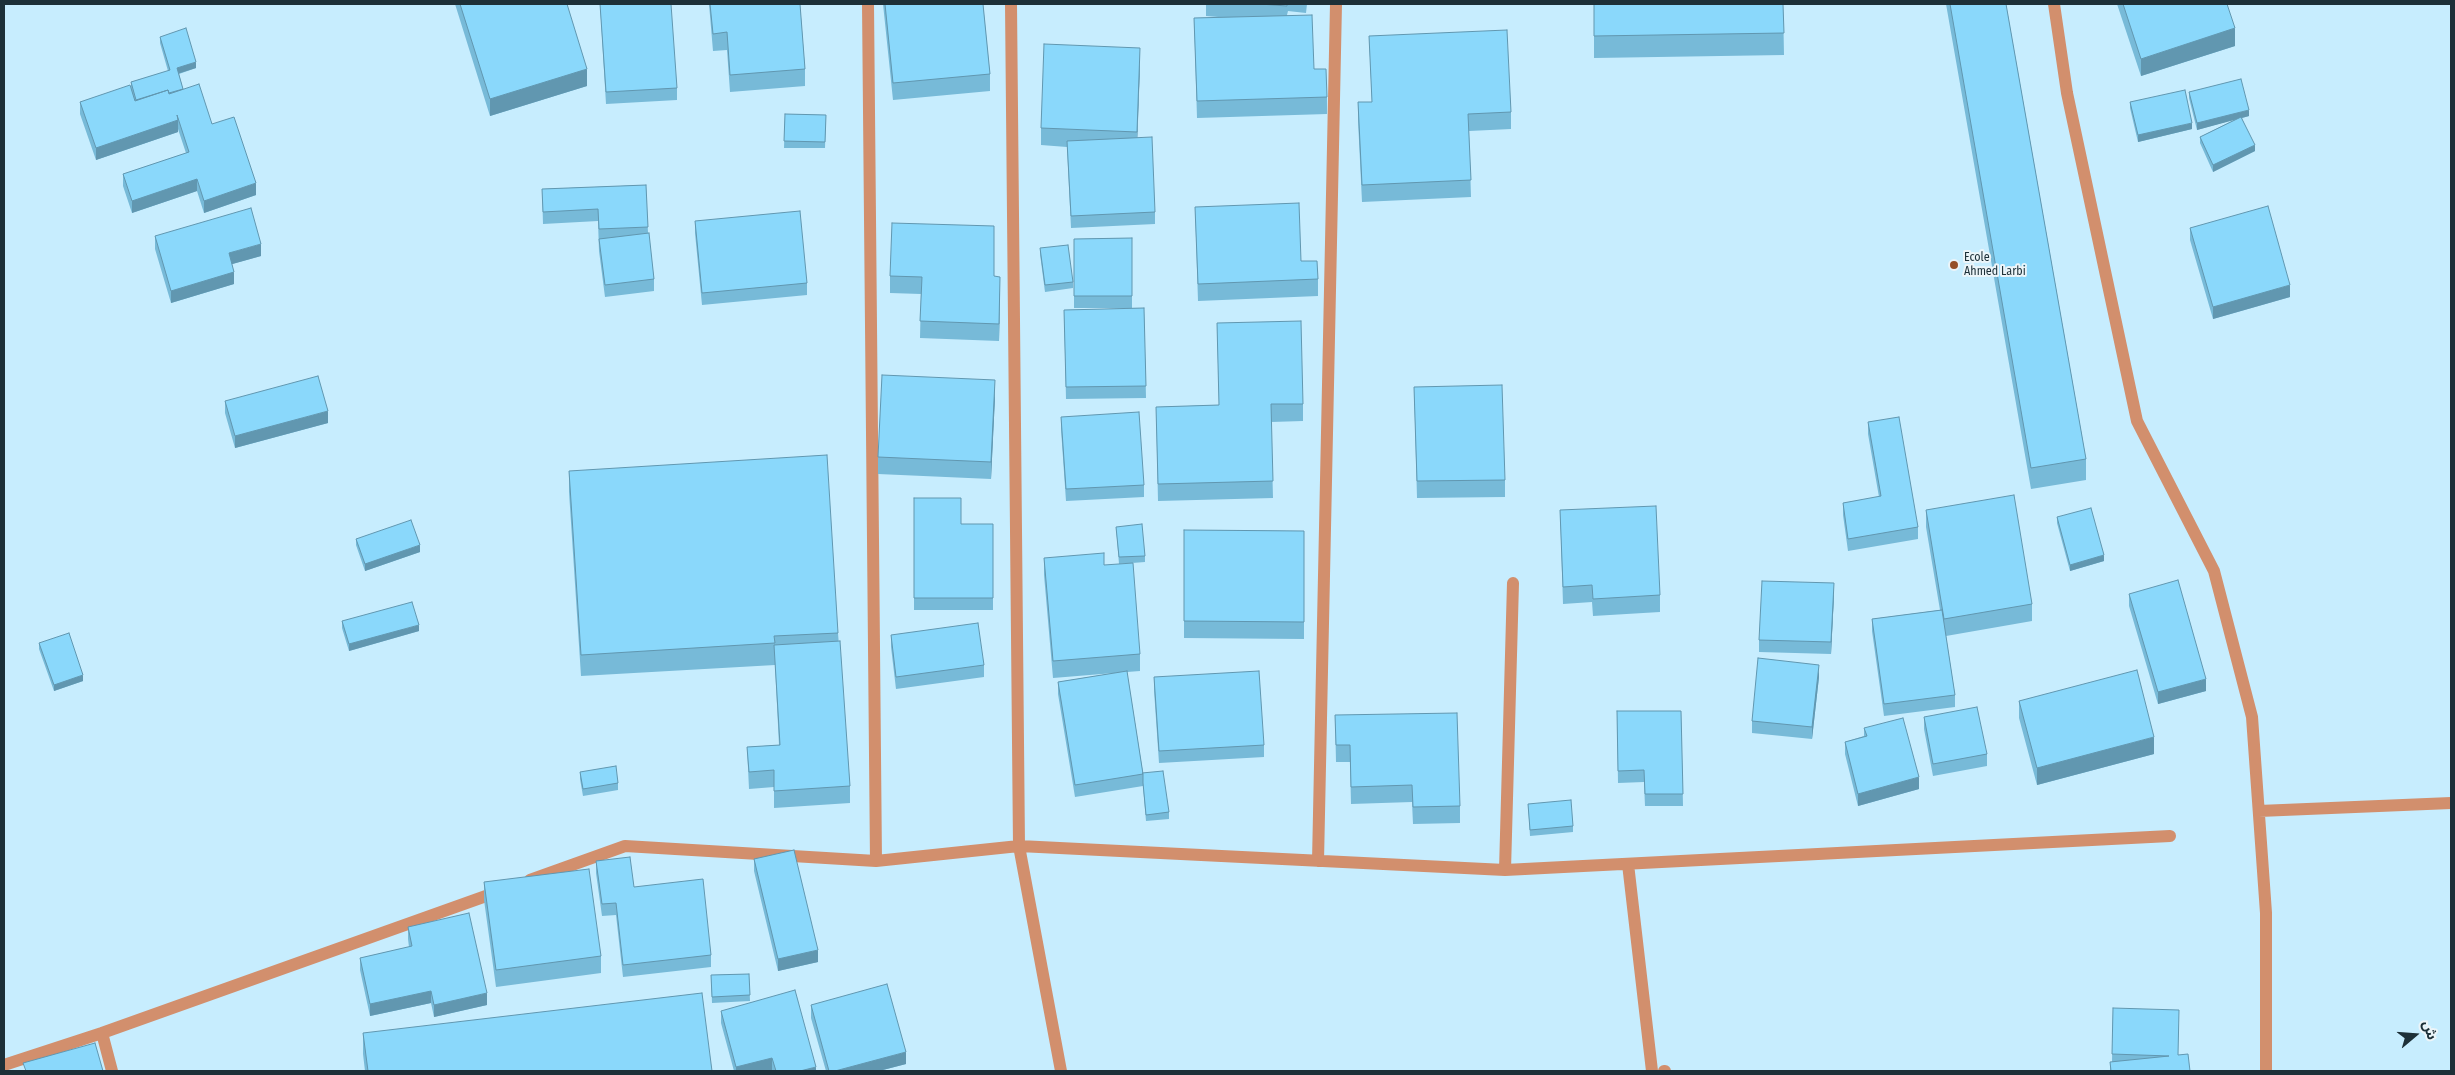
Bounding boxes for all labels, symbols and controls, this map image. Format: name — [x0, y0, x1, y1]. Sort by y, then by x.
place label: Ecole Ahmed Larbi — [1964, 251, 2026, 279]
marker: Ecole Ahmed Larbi — [1948, 259, 1960, 271]
north arrow — [2390, 1010, 2440, 1060]
text: ش — [2419, 1018, 2441, 1042]

